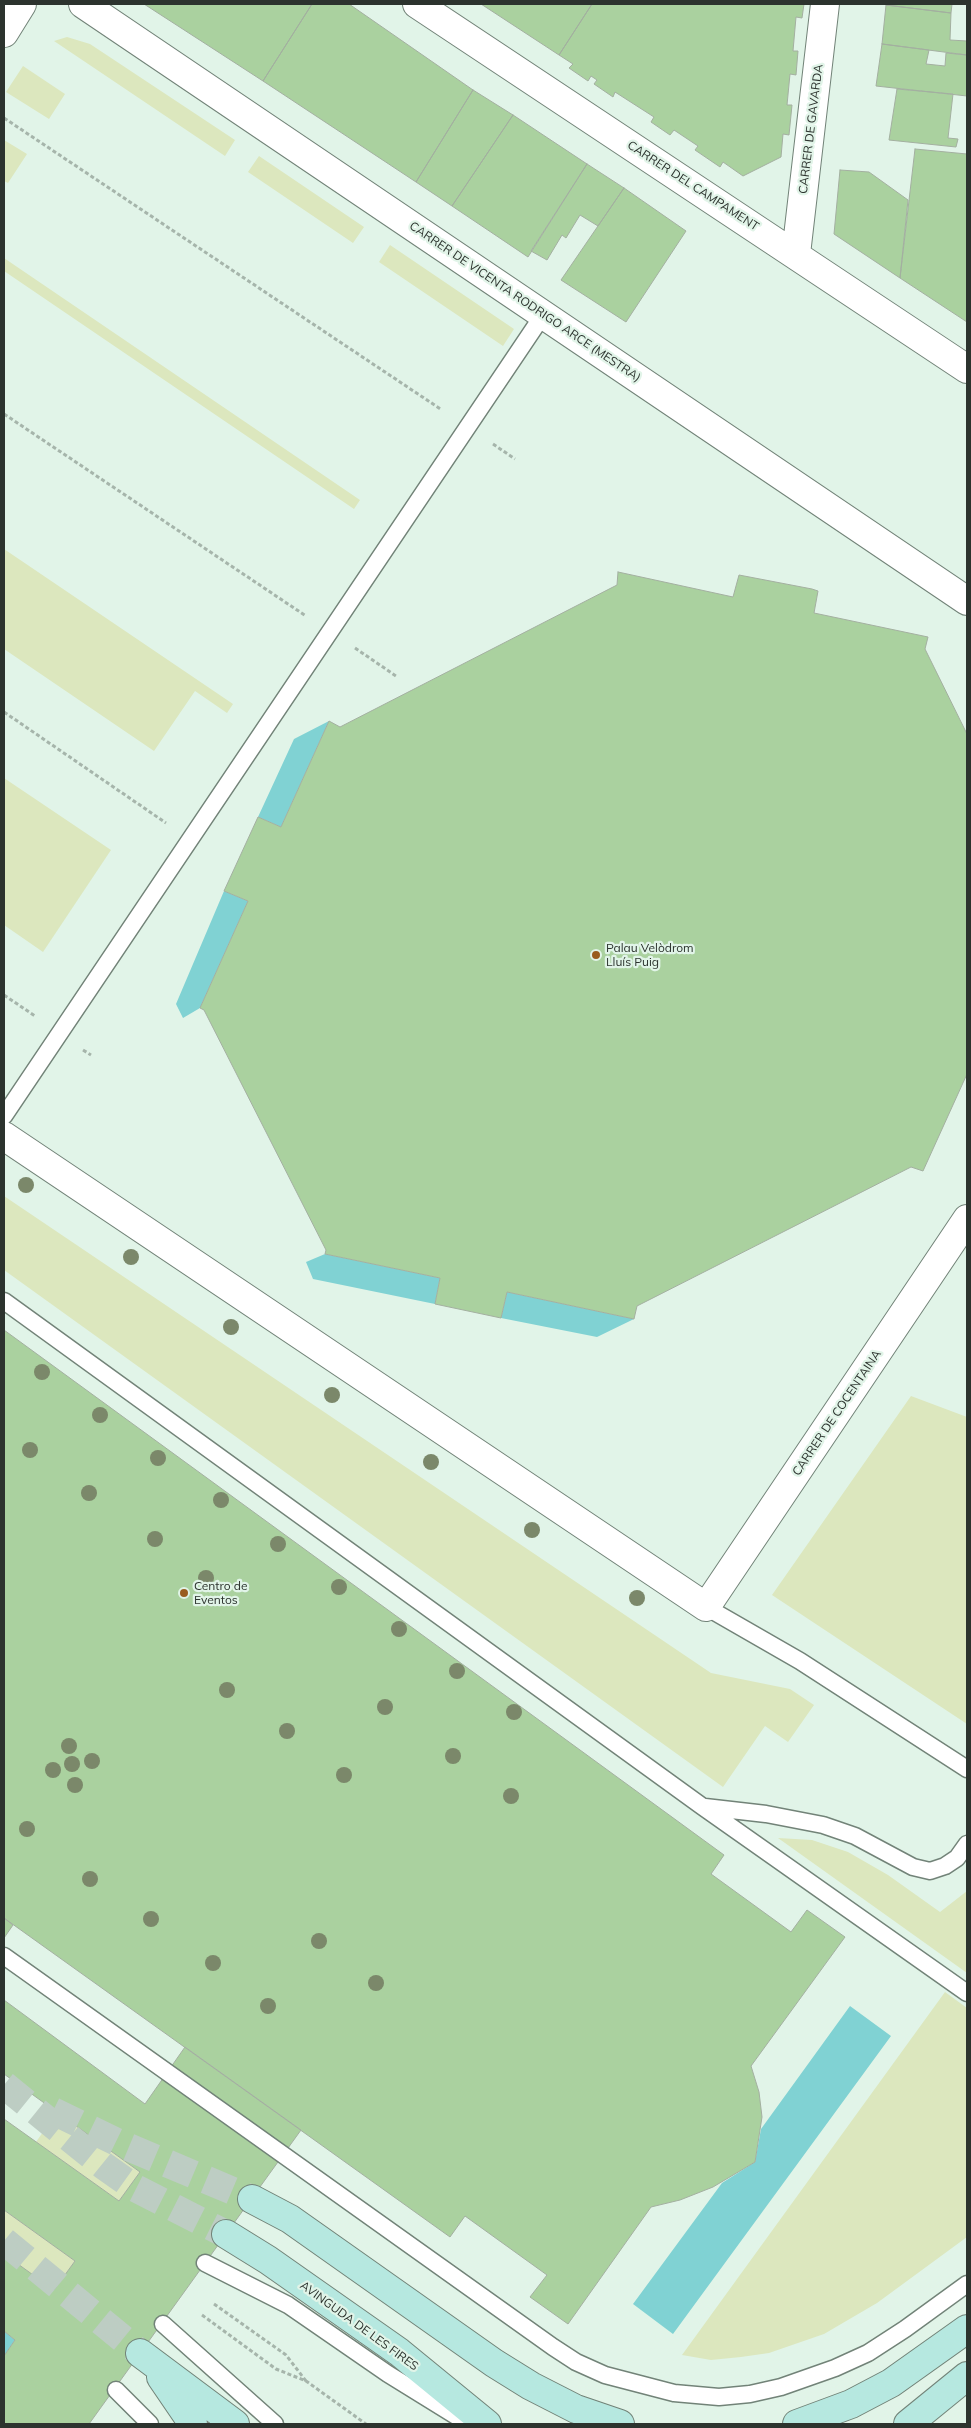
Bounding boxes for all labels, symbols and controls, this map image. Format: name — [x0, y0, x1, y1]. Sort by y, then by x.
street label: CARRER DE GAVARDA — [796, 63, 826, 195]
street label: CARRER DEL CAMPAMENT — [624, 138, 762, 234]
street label: CARRER DE VICENTA RODRIGO ARCE (MESTRA) — [407, 219, 643, 385]
place label: Palau Velòdrom Lluís Puig — [606, 941, 694, 969]
marker: Palau Velòdrom Lluís Puig — [590, 949, 602, 961]
street label: CARRER DE COCENTAINA — [789, 1347, 885, 1479]
place label: Centro de Eventos — [194, 1579, 248, 1607]
marker: Centro de Eventos — [178, 1587, 190, 1599]
street label: AVINGUDA DE LES FIRES — [297, 2278, 421, 2374]

